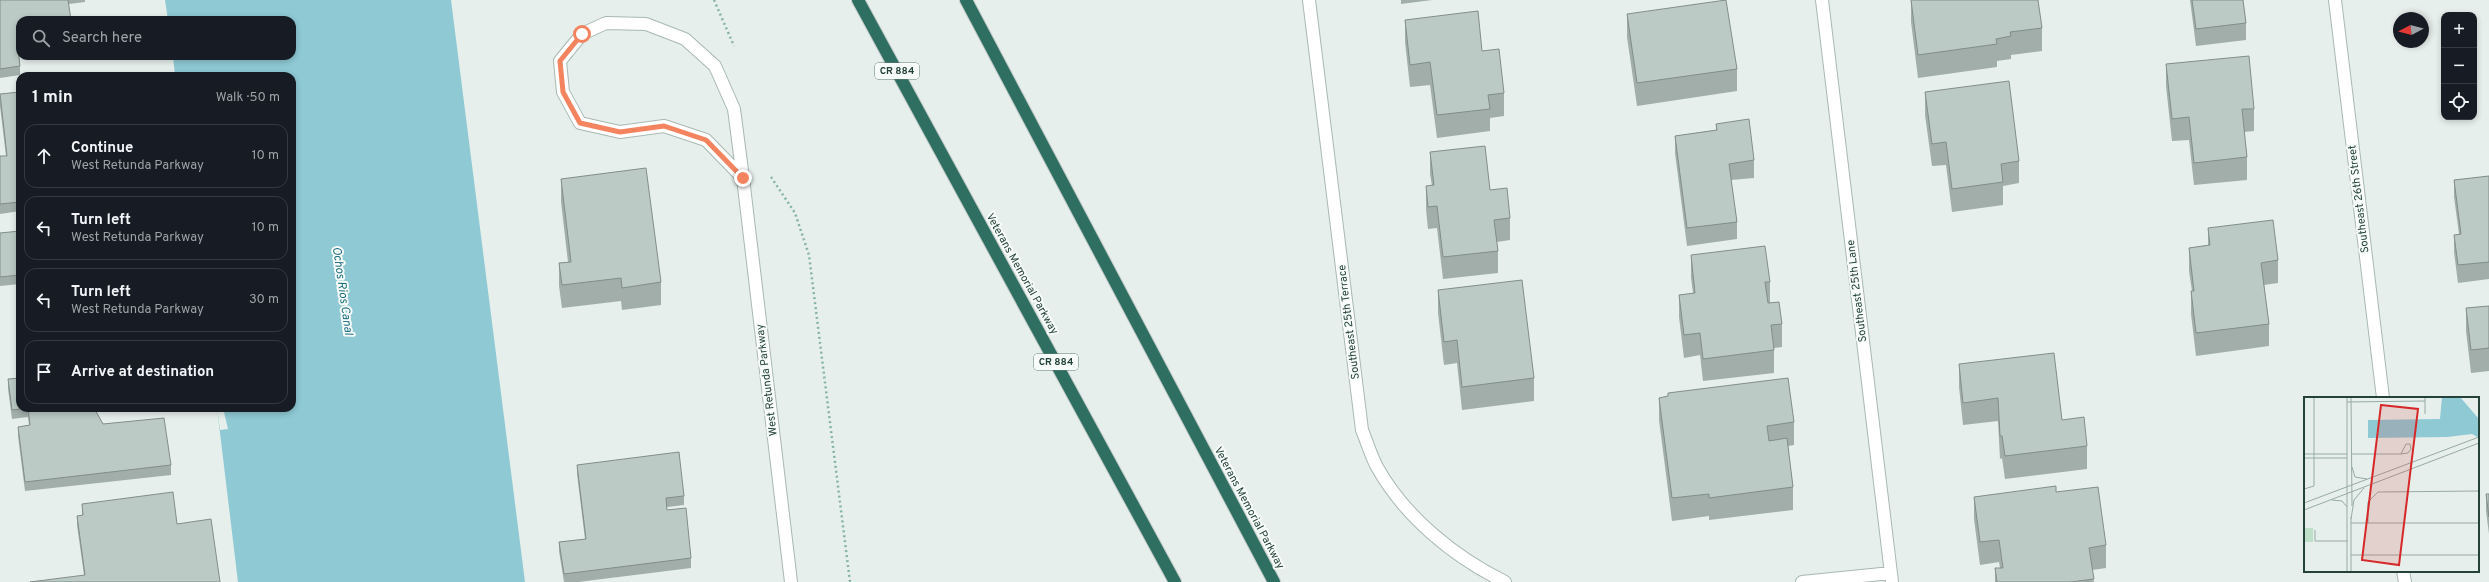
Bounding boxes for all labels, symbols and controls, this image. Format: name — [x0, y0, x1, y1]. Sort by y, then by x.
north arrow — [2393, 12, 2429, 48]
map controls — [2441, 12, 2477, 120]
button: + — [2441, 12, 2477, 48]
search box — [16, 16, 296, 60]
route start — [573, 25, 591, 43]
icon: search — [30, 27, 52, 49]
text: Search here — [62, 29, 142, 48]
button: − — [2441, 48, 2477, 84]
road number: CR 884 — [875, 63, 919, 79]
button: locate — [2441, 84, 2477, 120]
text: 1 min — [32, 87, 73, 109]
text: Walk · 50 m — [216, 90, 280, 106]
text: Continue — [71, 139, 133, 158]
street label: Southeast 26th Street — [2345, 144, 2373, 254]
icon: ahead — [33, 145, 55, 167]
text: 10 m — [252, 148, 279, 164]
text: West Retunda Parkway — [71, 158, 204, 174]
route end — [734, 169, 752, 187]
text: Turn left — [71, 211, 131, 230]
street label: Veterans Memorial Parkway — [983, 211, 1061, 337]
icon: left — [33, 217, 55, 239]
text: 10 m — [252, 220, 279, 236]
text: West Retunda Parkway — [71, 230, 204, 246]
street label: Southeast 25th Lane — [1844, 239, 1870, 343]
water label: Ochos Rios Canal — [328, 246, 356, 337]
street label: Southeast 25th Terrace — [1335, 264, 1363, 380]
text: Turn left — [71, 283, 131, 302]
icon: left — [33, 289, 55, 311]
text: 30 m — [249, 292, 279, 308]
text: West Retunda Parkway — [71, 302, 204, 318]
street label: West Retunda Parkway — [753, 323, 781, 437]
road number: CR 884 — [1034, 354, 1078, 370]
icon: arrive — [33, 361, 55, 383]
text: Arrive at destination — [71, 363, 214, 382]
inset map — [2304, 397, 2479, 572]
street label: Veterans Memorial Parkway — [1211, 444, 1287, 572]

